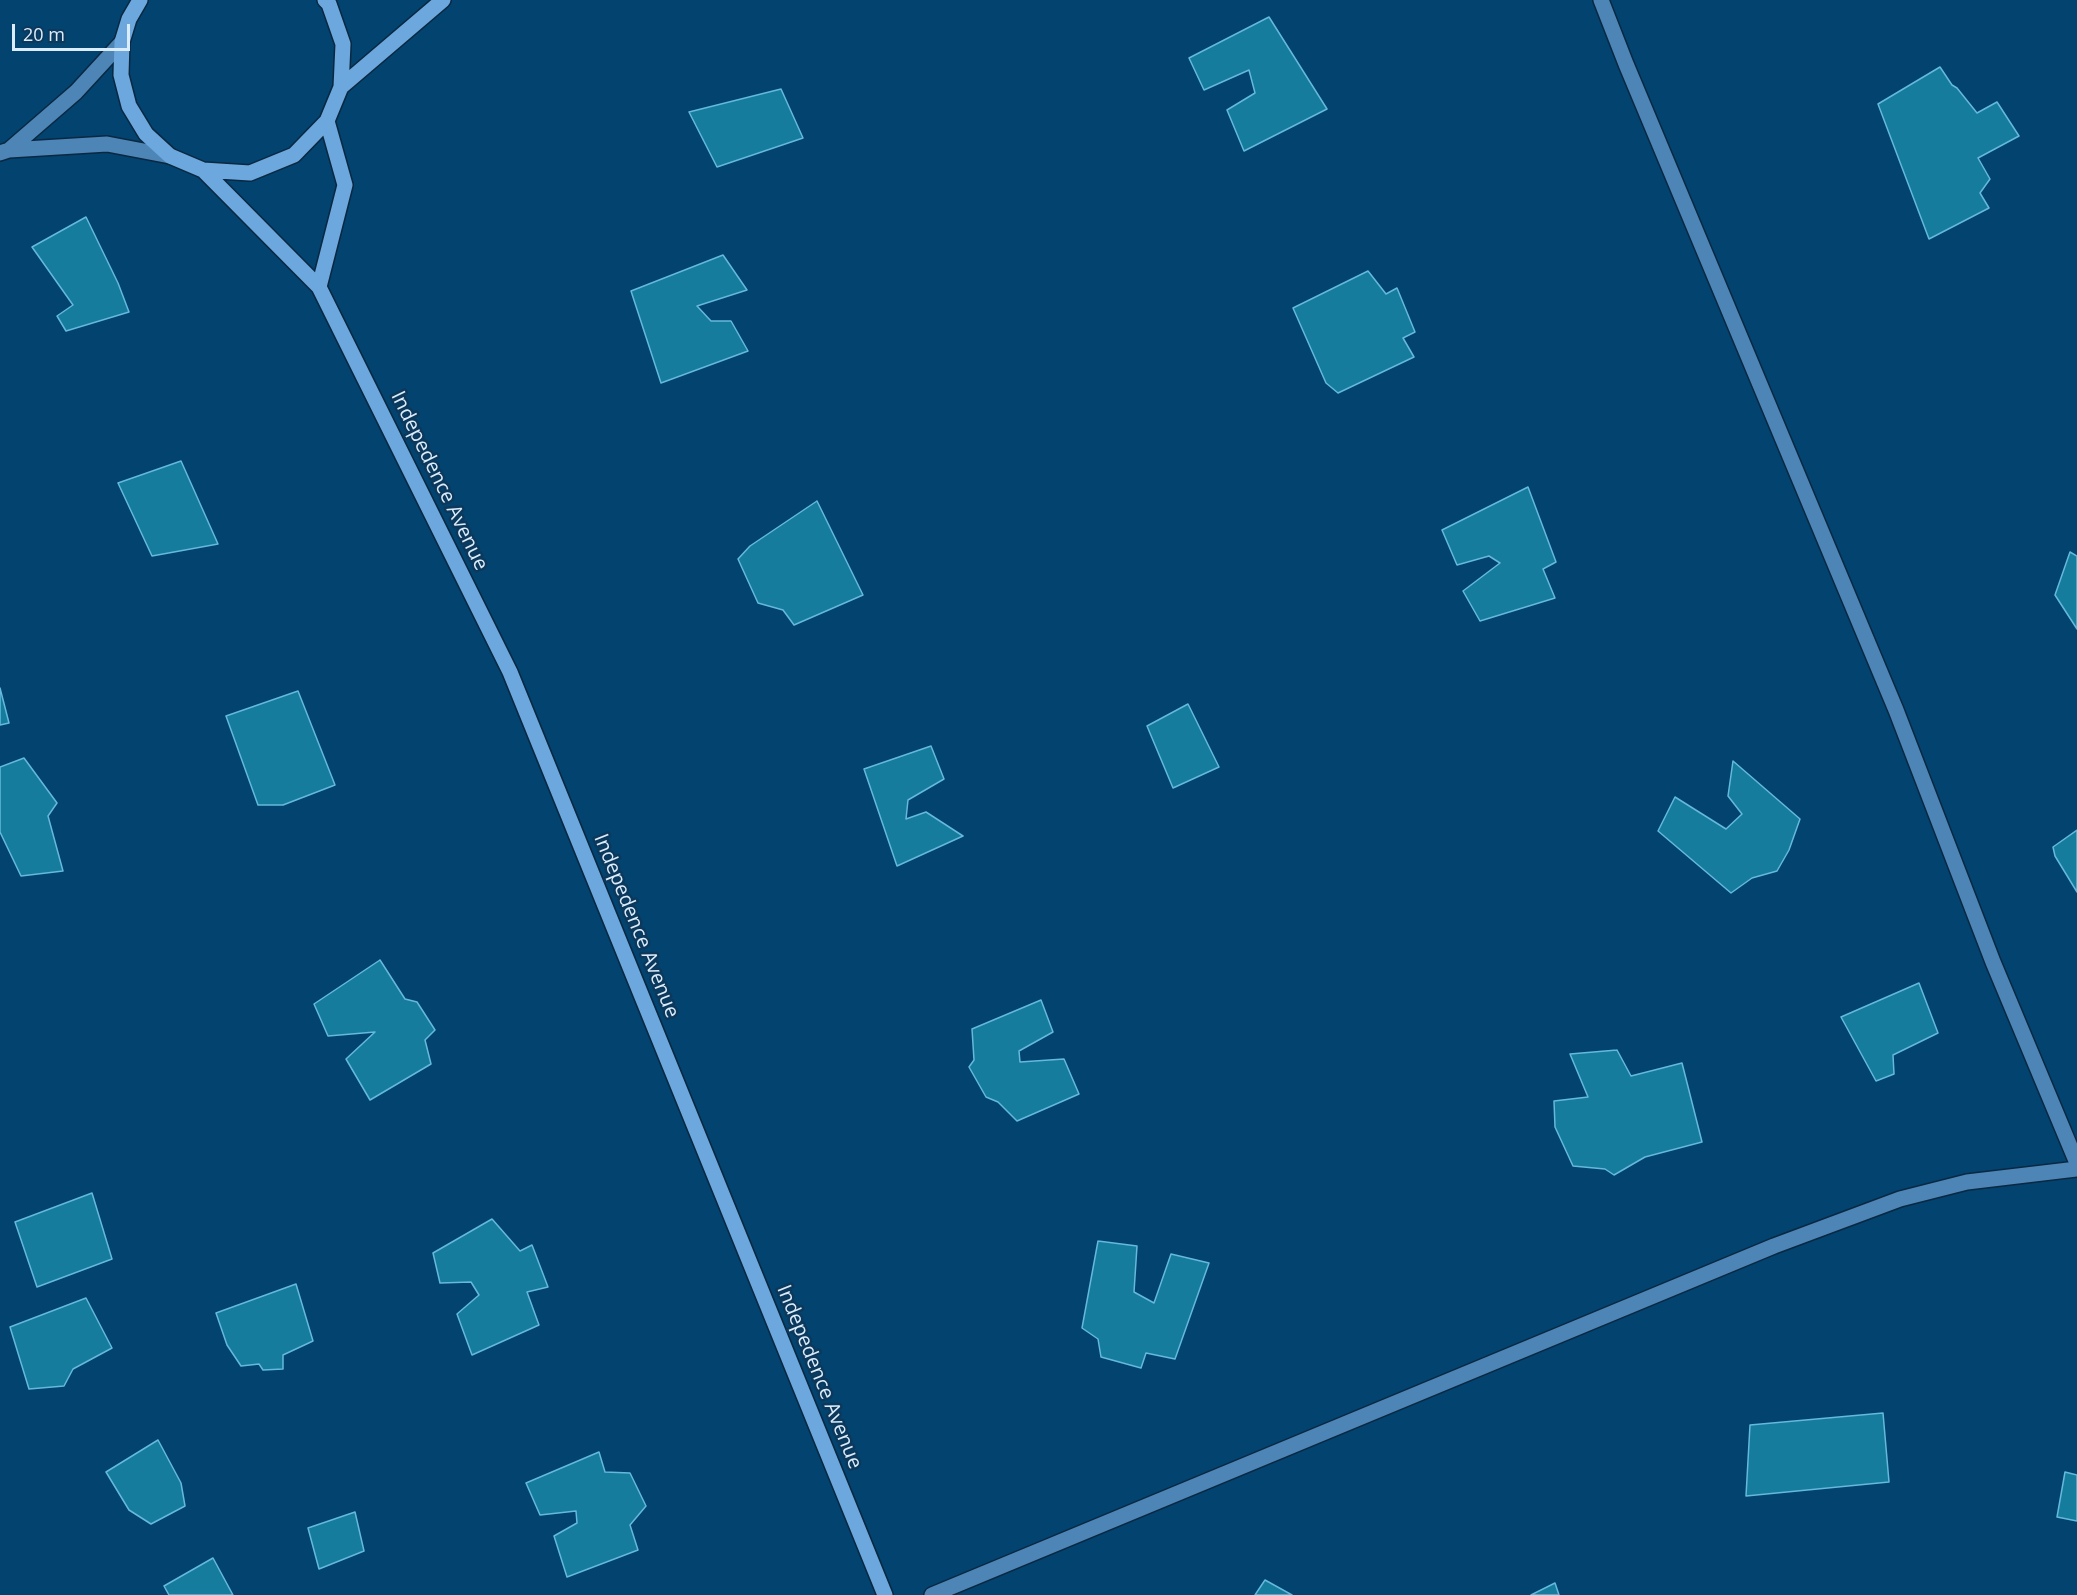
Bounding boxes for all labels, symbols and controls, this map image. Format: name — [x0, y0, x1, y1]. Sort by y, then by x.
scale bar — [15, 12, 134, 50]
text: 20 m — [23, 22, 65, 46]
street label: Indepedence Avenue — [385, 388, 493, 574]
street label: Indepedence Avenue — [588, 831, 684, 1021]
street label: Indepedence Avenue — [771, 1282, 867, 1472]

